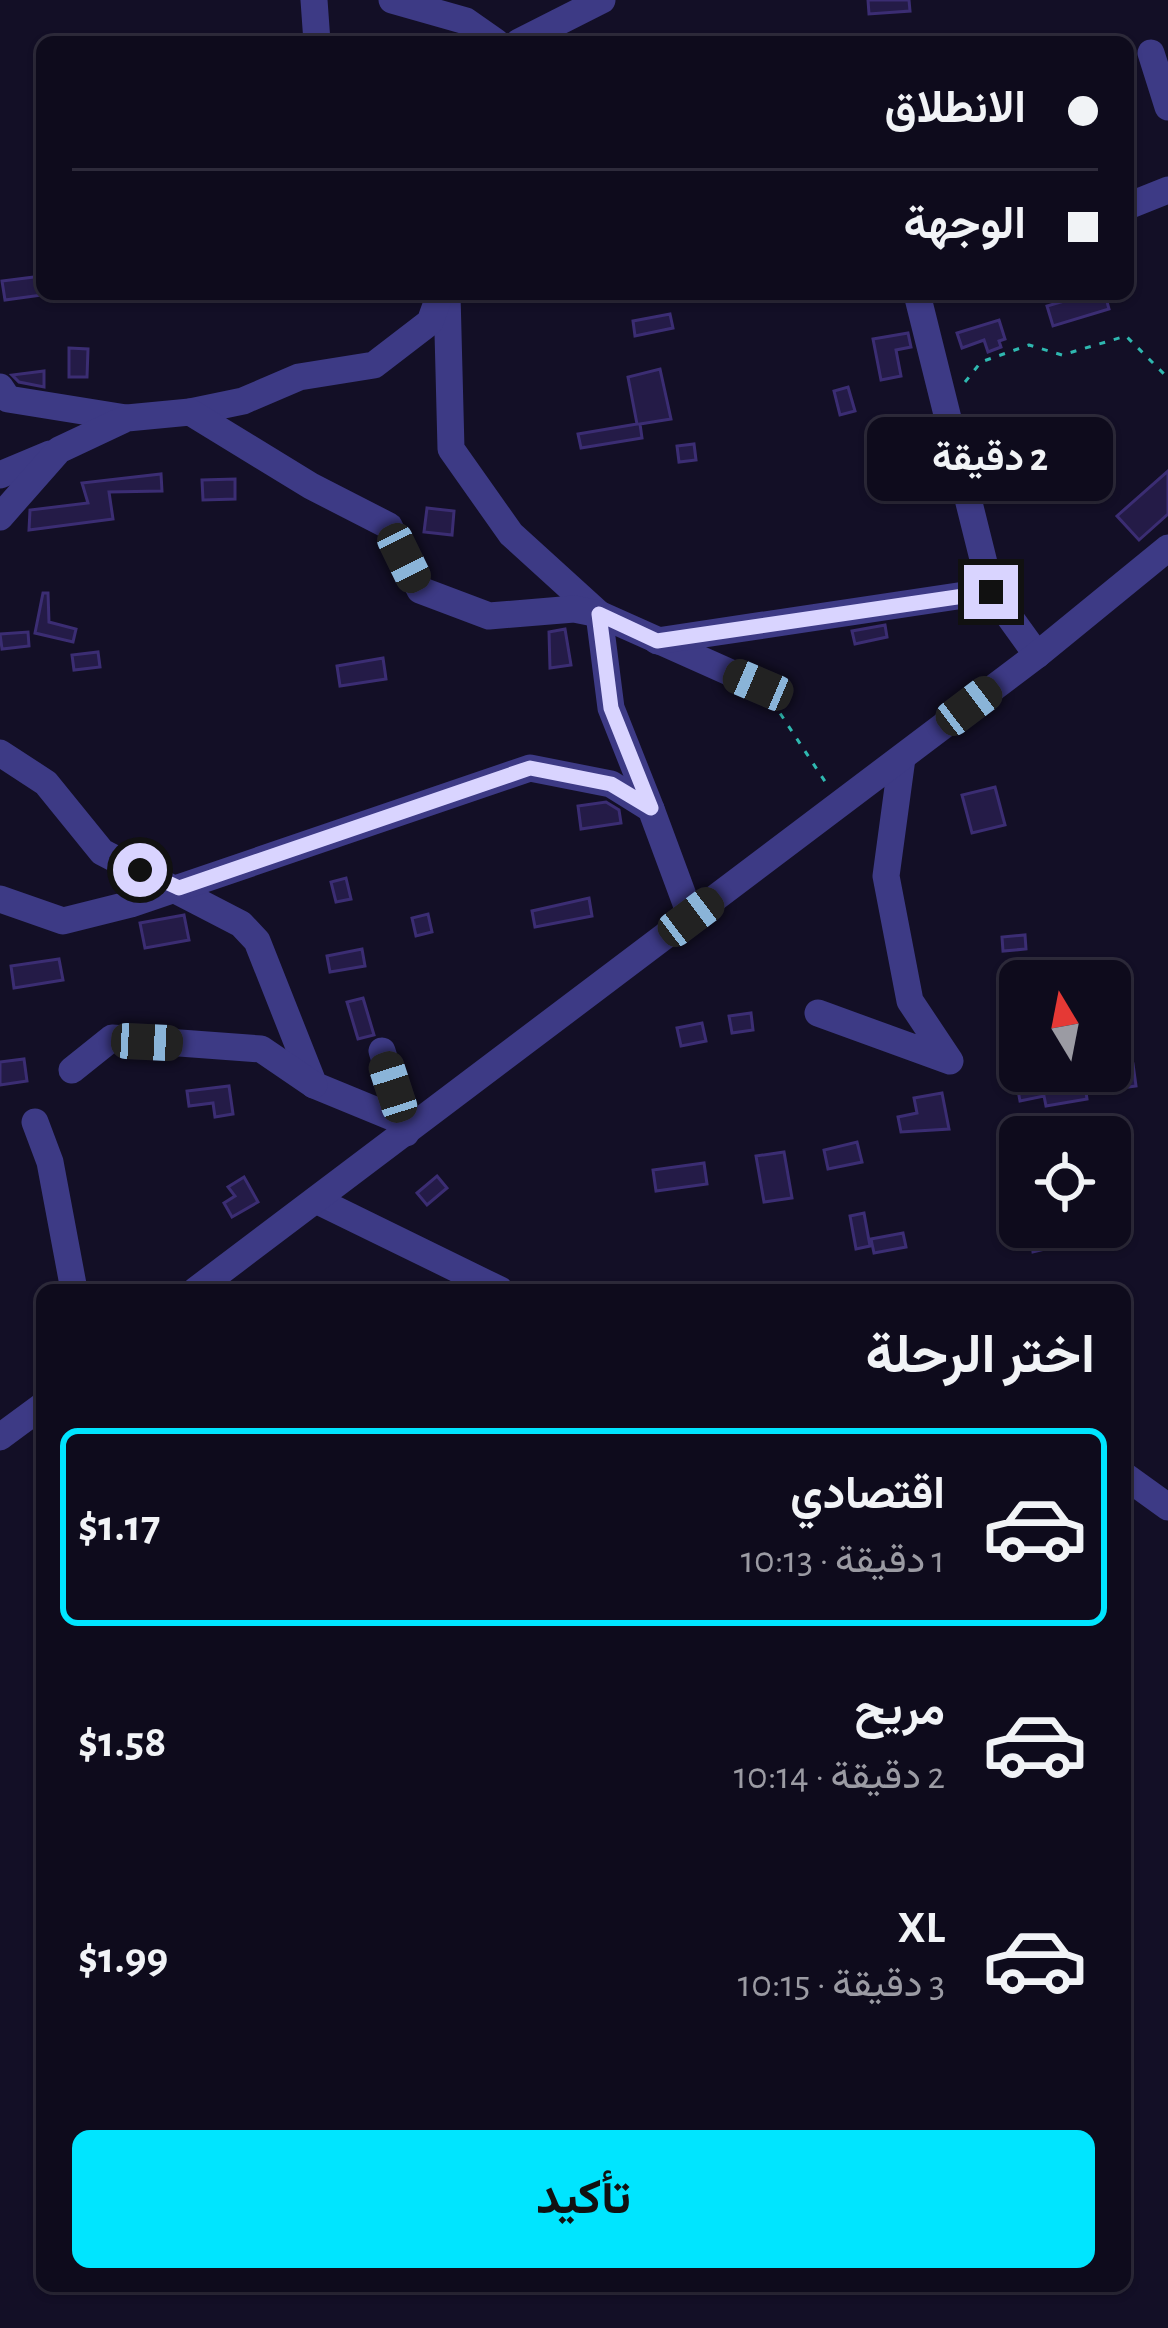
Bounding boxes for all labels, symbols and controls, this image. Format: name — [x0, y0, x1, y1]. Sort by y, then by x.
text: الانطلاق — [885, 86, 1026, 131]
text: الوجهة — [904, 202, 1026, 247]
callout: 2 دقيقة — [868, 418, 1114, 502]
text: 2 دقيقة — [932, 439, 1048, 478]
car — [372, 518, 436, 598]
route end — [964, 565, 1018, 619]
car — [718, 654, 798, 716]
car — [929, 670, 1009, 742]
route start — [113, 843, 167, 897]
car — [651, 881, 731, 953]
north arrow — [999, 960, 1131, 1092]
map controls — [999, 960, 1131, 1248]
car — [110, 1022, 184, 1062]
car — [365, 1047, 421, 1127]
button: locate — [999, 1116, 1131, 1248]
text: اختر الرحلة — [865, 1329, 1095, 1383]
text: اقتصادي — [790, 1472, 945, 1517]
icon: car — [981, 1473, 1089, 1581]
text: $1.17 — [78, 1504, 160, 1549]
text: 1 دقيقة · 10:13 — [741, 1541, 945, 1580]
text: مريح — [854, 1688, 945, 1733]
icon: car — [981, 1689, 1089, 1797]
text: $1.58 — [78, 1720, 166, 1765]
text: 2 دقيقة · 10:14 — [734, 1757, 945, 1796]
icon: car — [981, 1905, 1089, 2013]
text: XL — [897, 1906, 945, 1951]
text: $1.99 — [78, 1936, 168, 1981]
text: 3 دقيقة · 10:15 — [738, 1965, 945, 2004]
button: تأكيد — [72, 2130, 1095, 2268]

